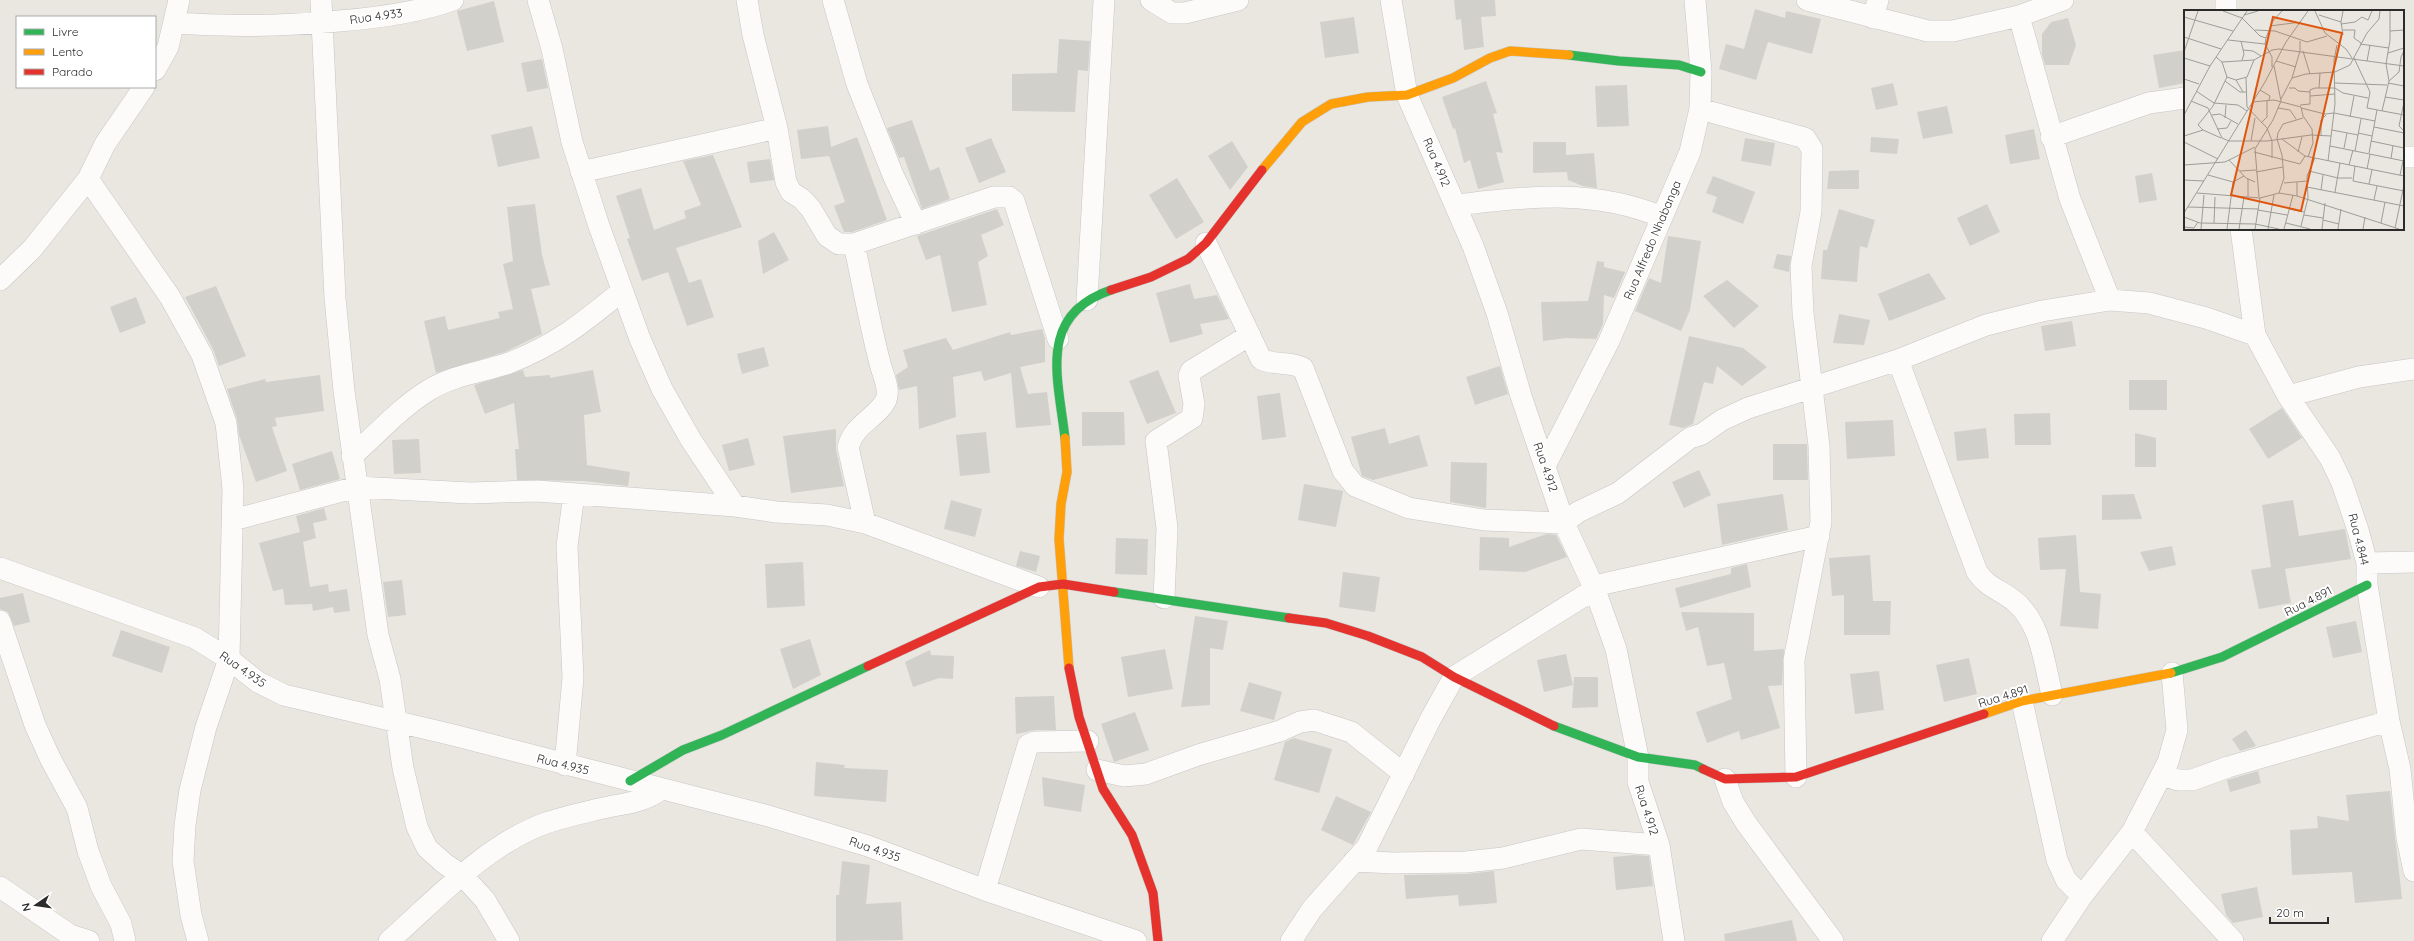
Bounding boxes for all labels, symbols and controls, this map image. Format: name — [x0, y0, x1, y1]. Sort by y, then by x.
street label: Rua 4.933 — [349, 5, 403, 27]
inset map — [2184, 10, 2404, 230]
legend — [16, 16, 156, 88]
text: Livre — [52, 24, 79, 39]
text: Lento — [52, 44, 83, 59]
text: Parado — [52, 64, 93, 79]
street label: Rua 4.912 — [1420, 135, 1454, 189]
street label: Rua Alfredo Nhabanga — [1620, 178, 1684, 302]
street label: Rua 4.912 — [1530, 440, 1562, 494]
street label: Rua 4.844 — [2345, 512, 2373, 566]
street label: Rua 4.891 — [2282, 583, 2334, 619]
street label: Rua 4.935 — [217, 648, 269, 690]
street label: Rua 4.891 — [1976, 681, 2030, 711]
street label: Rua 4.935 — [535, 750, 591, 778]
street label: Rua 4.912 — [1632, 783, 1662, 837]
street label: Rua 4.935 — [847, 833, 903, 865]
north arrow — [16, 885, 56, 925]
scale bar — [2270, 899, 2328, 925]
text: N — [19, 902, 34, 913]
text: 20 m — [2276, 905, 2304, 920]

